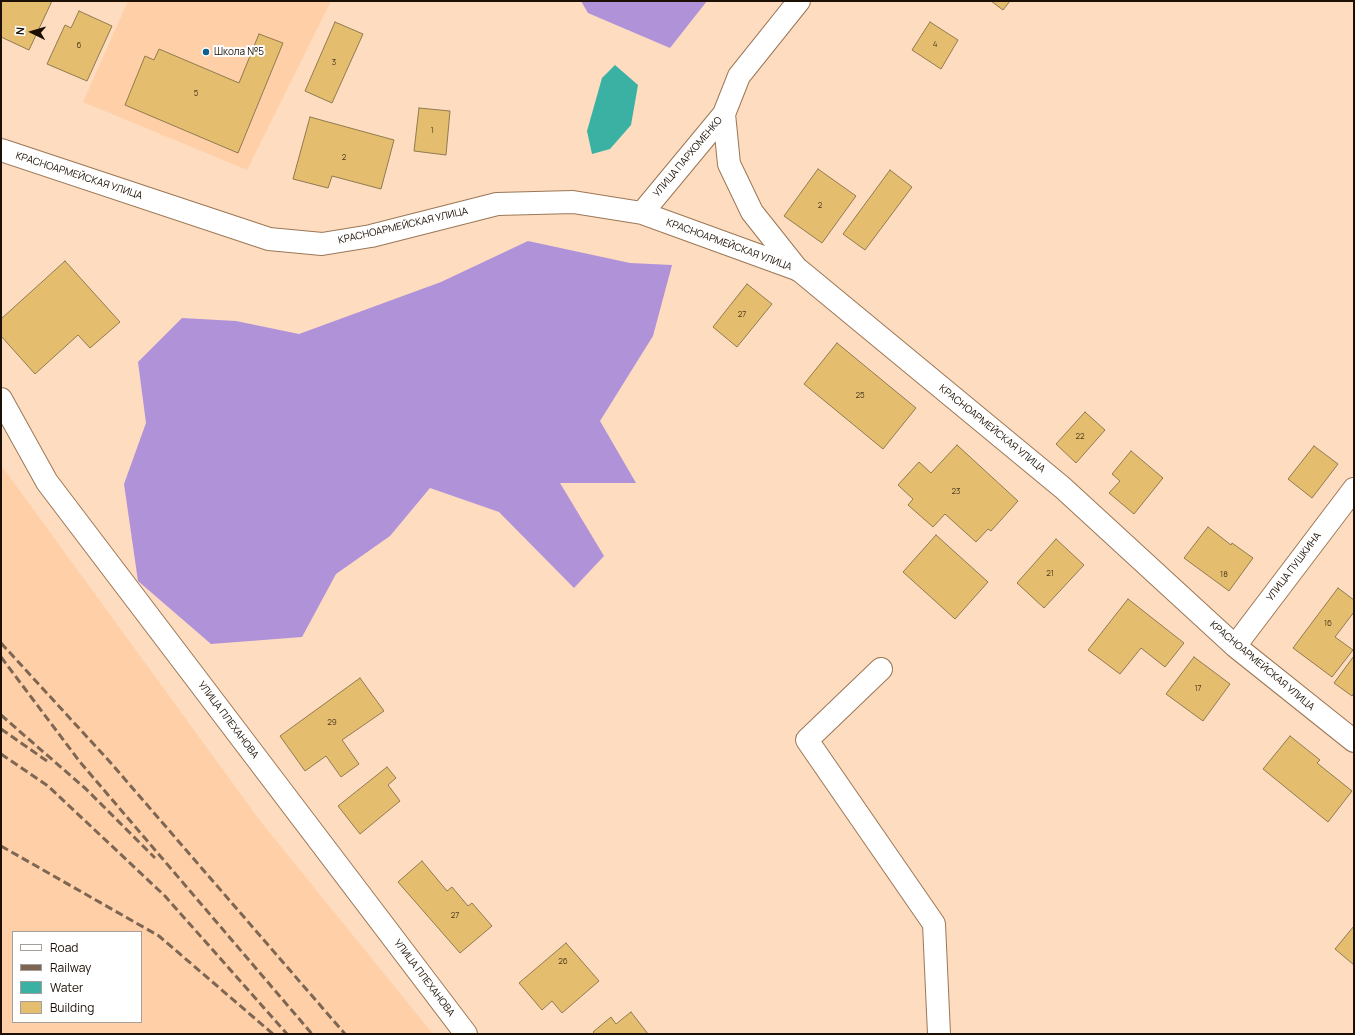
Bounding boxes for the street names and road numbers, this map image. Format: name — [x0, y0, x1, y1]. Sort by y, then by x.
street label: УЛИЦА ПАРХОМЕНКО — [651, 114, 725, 200]
street label: КРАСНОАРМЕЙСКАЯ УЛИЦА — [14, 150, 144, 202]
street label: КРАСНОАРМЕЙСКАЯ УЛИЦА — [337, 205, 469, 247]
street label: КРАСНОАРМЕЙСКАЯ УЛИЦА — [665, 217, 793, 273]
street label: КРАСНОАРМЕЙСКАЯ УЛИЦА — [937, 383, 1047, 475]
street label: УЛИЦА ПУШКИНА — [1264, 530, 1324, 604]
street label: КРАСНОАРМЕЙСКАЯ УЛИЦА — [1207, 619, 1317, 713]
street label: УЛИЦА ПЛЕХАНОВА — [195, 679, 261, 761]
street label: УЛИЦА ПЛЕХАНОВА — [391, 937, 457, 1019]

